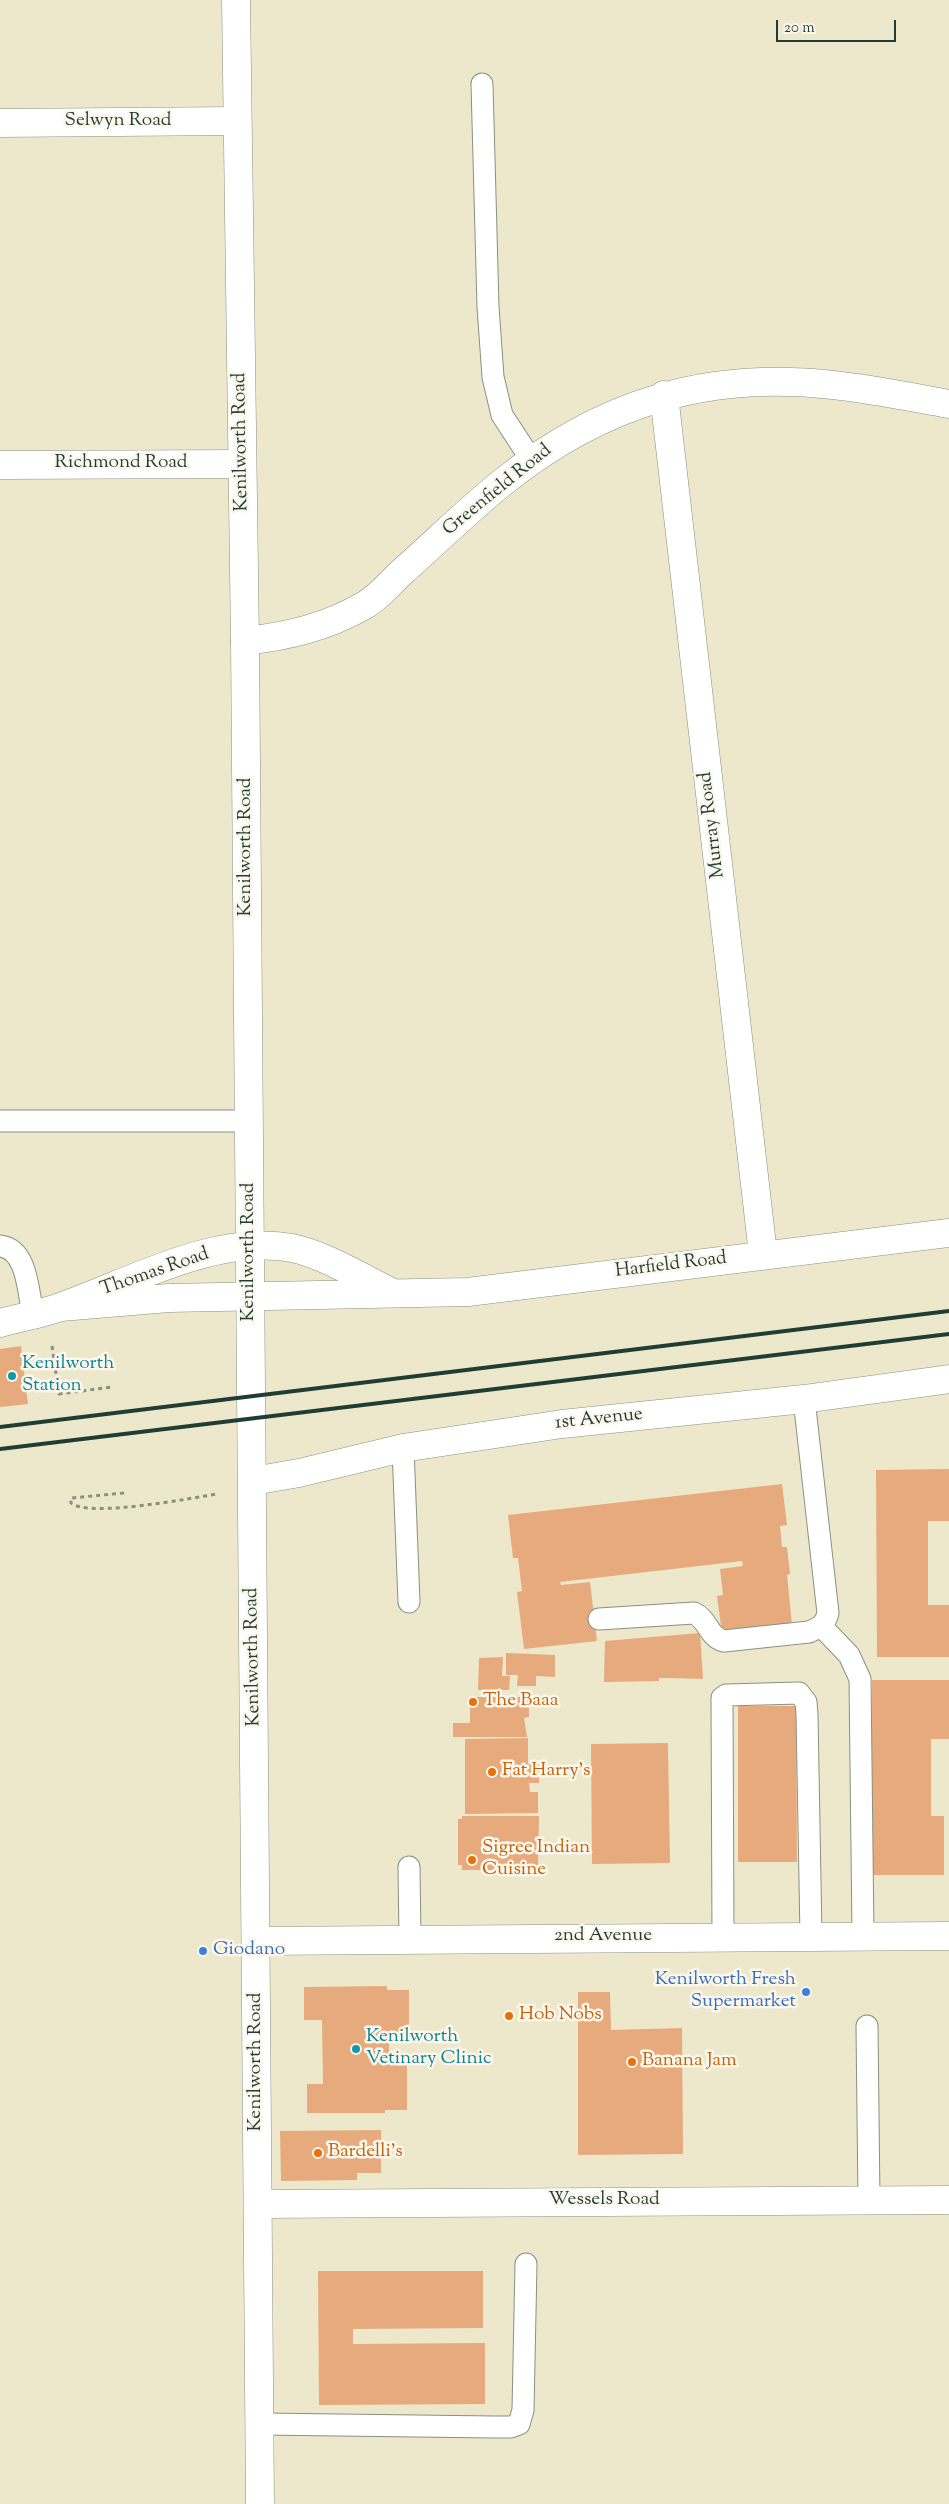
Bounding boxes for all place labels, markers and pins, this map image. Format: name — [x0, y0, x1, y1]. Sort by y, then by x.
place label: Kenilworth Station — [22, 1354, 114, 1398]
marker: Kenilworth Station — [6, 1370, 18, 1382]
place label: The Baaa — [483, 1691, 558, 1713]
marker: The Baaa — [467, 1696, 479, 1708]
place label: Fat Harry's — [502, 1761, 591, 1783]
marker: Fat Harry's — [486, 1766, 498, 1778]
place label: Sigree Indian Cuisine — [482, 1838, 590, 1882]
marker: Sigree Indian Cuisine — [466, 1854, 478, 1866]
place label: Giodano — [213, 1940, 285, 1962]
marker: Giodano — [197, 1945, 209, 1957]
place label: Kenilworth Fresh Supermarket — [655, 1970, 796, 2014]
marker: Kenilworth Fresh Supermarket — [800, 1986, 812, 1998]
place label: Hob Nobs — [519, 2005, 602, 2027]
marker: Hob Nobs — [503, 2010, 515, 2022]
place label: Kenilworth Vetinary Clinic — [366, 2027, 492, 2071]
marker: Kenilworth Vetinary Clinic — [350, 2043, 362, 2055]
place label: Banana Jam — [642, 2051, 737, 2073]
marker: Banana Jam — [626, 2056, 638, 2068]
place label: Bardelli's — [328, 2142, 403, 2164]
marker: Bardelli's — [312, 2147, 324, 2159]

